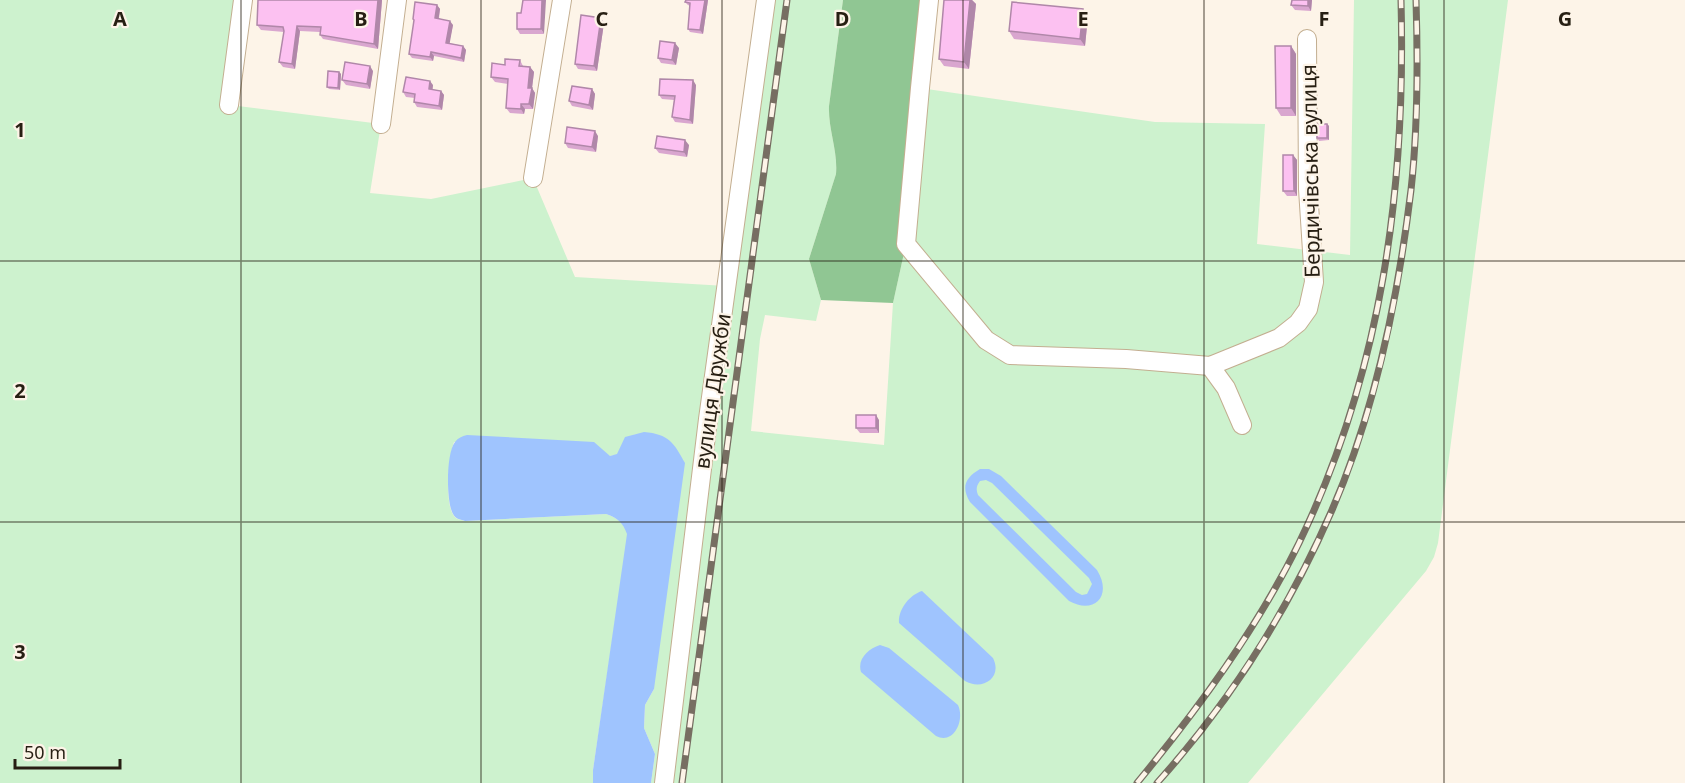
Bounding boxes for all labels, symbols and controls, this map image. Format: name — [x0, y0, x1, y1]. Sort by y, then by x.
text: A — [113, 5, 127, 32]
text: B — [354, 5, 368, 32]
text: C — [596, 5, 609, 32]
text: D — [835, 5, 849, 32]
text: E — [1077, 5, 1089, 32]
text: F — [1319, 5, 1329, 32]
text: G — [1558, 5, 1572, 32]
street label: Бердичівська вулиця — [1294, 64, 1326, 278]
text: 1 — [14, 116, 26, 143]
street label: вулиця Дружби — [687, 311, 737, 471]
text: 2 — [14, 377, 26, 404]
text: 3 — [14, 638, 26, 665]
scale bar — [15, 732, 120, 770]
text: 50 m — [24, 740, 66, 764]

